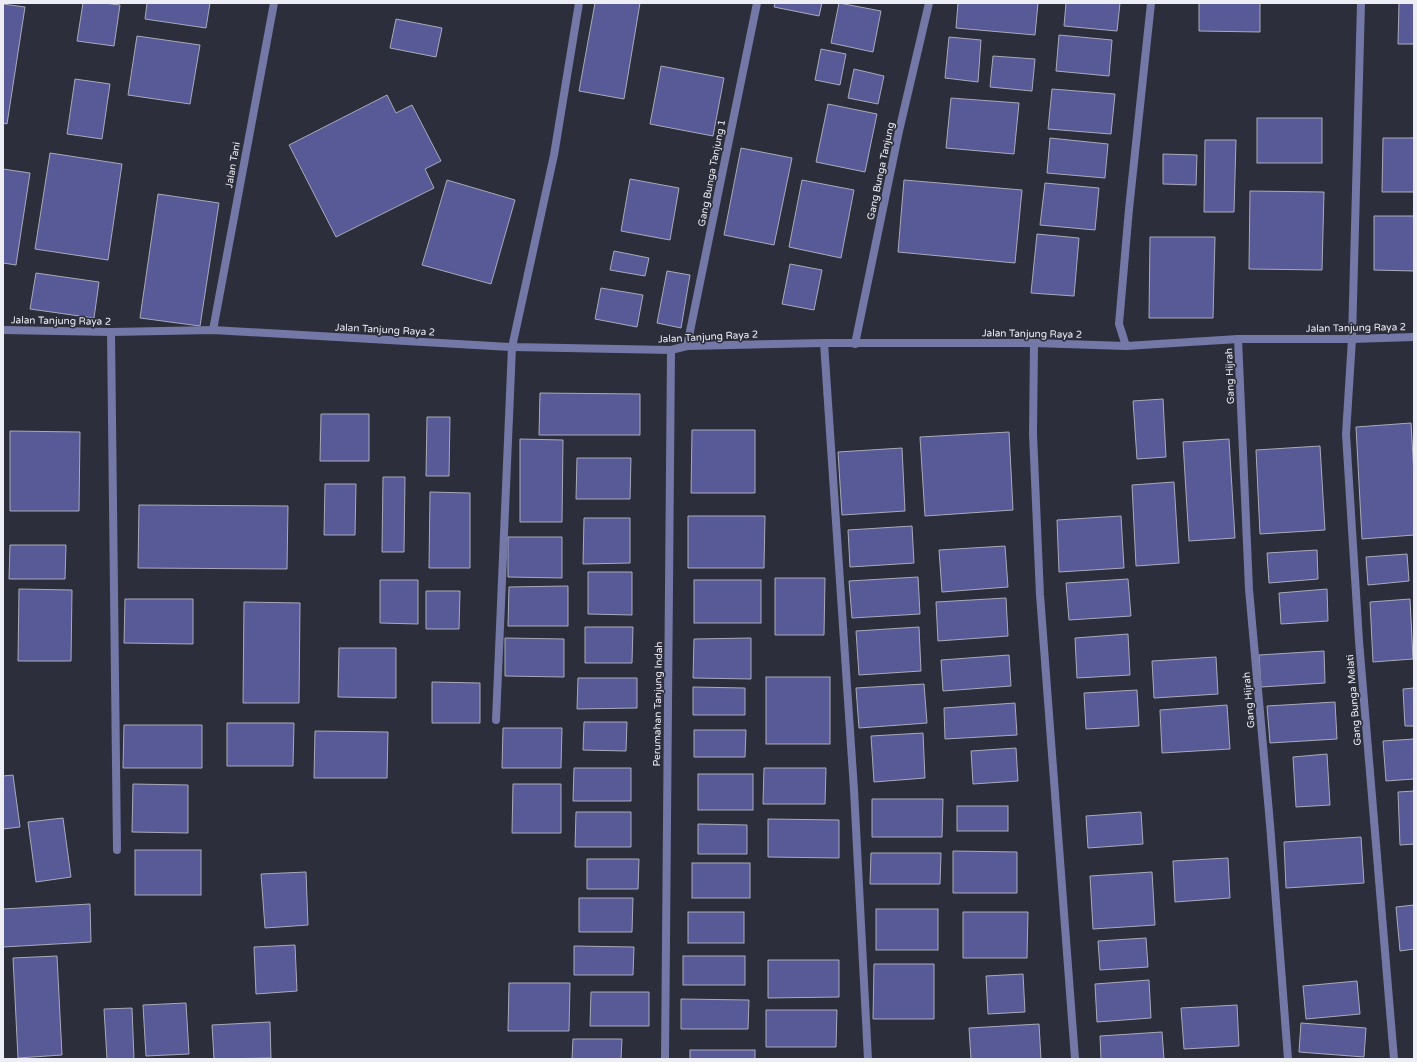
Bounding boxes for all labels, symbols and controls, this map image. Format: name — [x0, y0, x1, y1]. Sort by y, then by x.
street label: Gang Bunga Tanjung 1 — [696, 119, 728, 227]
street label: Gang Bunga Tanjung — [865, 121, 897, 221]
street label: Jalan Tani — [223, 141, 243, 189]
street label: Jalan Tanjung Raya 2 — [11, 314, 111, 328]
street label: Jalan Tanjung Raya 2 — [335, 321, 435, 339]
street label: Jalan Tanjung Raya 2 — [1306, 321, 1406, 335]
street label: Jalan Tanjung Raya 2 — [982, 327, 1082, 341]
street label: Jalan Tanjung Raya 2 — [658, 328, 758, 346]
street label: Gang Hijrah — [1223, 348, 1237, 404]
street label: Perumahan Tanjung Indah — [651, 641, 665, 767]
street label: Gang Bunga Melati — [1344, 654, 1364, 746]
street label: Gang Hijrah — [1241, 671, 1257, 729]

